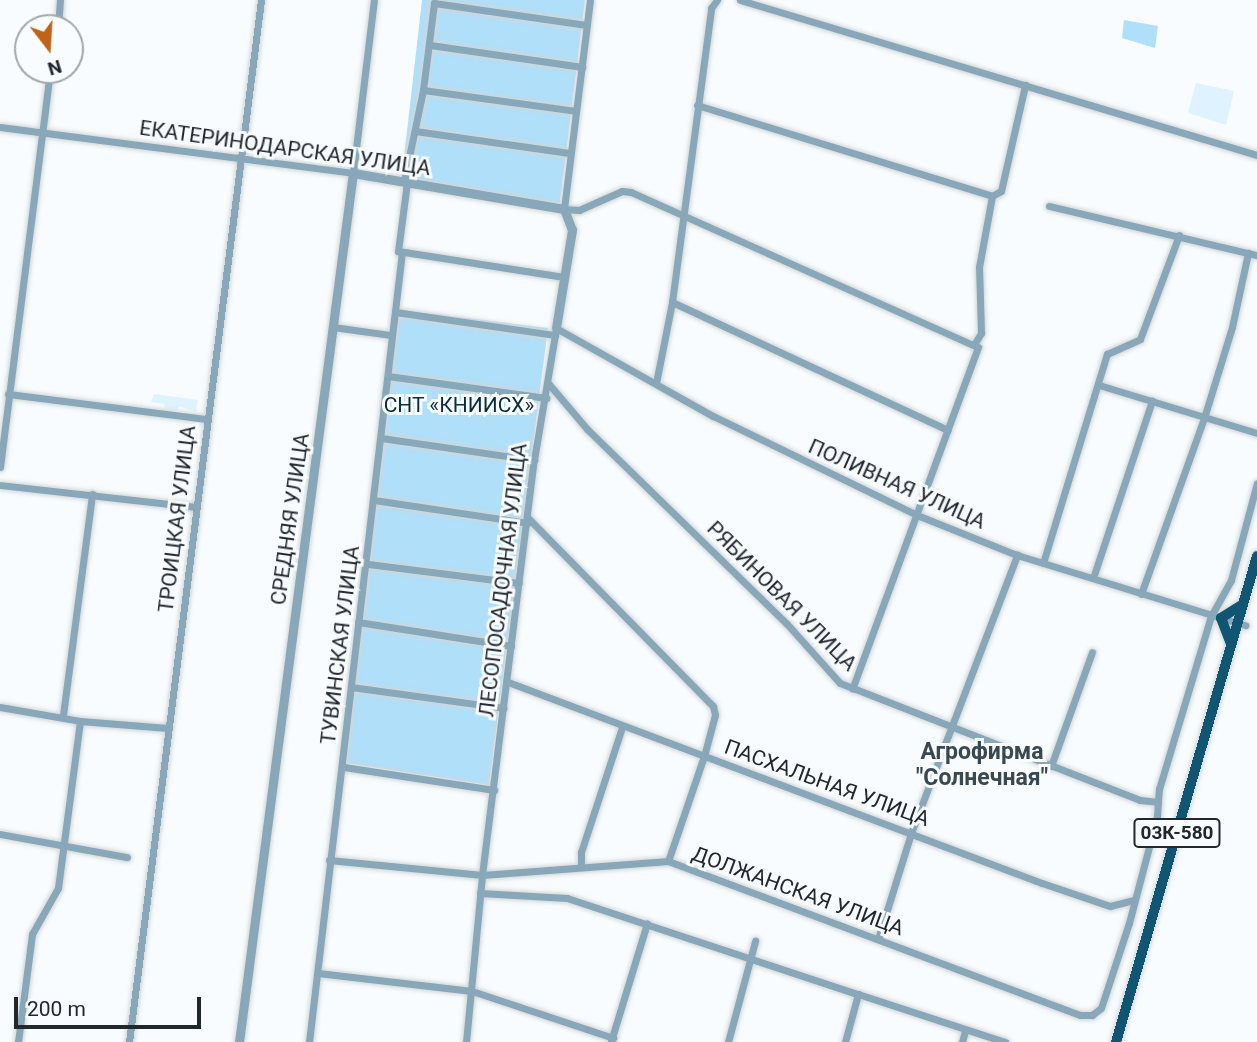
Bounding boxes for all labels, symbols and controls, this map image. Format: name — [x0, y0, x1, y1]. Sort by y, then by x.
north arrow — [14, 14, 84, 84]
text: N — [45, 55, 64, 81]
street label: ЕКАТЕРИНОДАРСКАЯ УЛИЦА — [138, 115, 432, 181]
park label: СНТ «КНИИСХ» — [383, 392, 535, 418]
street label: ТРОИЦКАЯ УЛИЦА — [153, 424, 201, 614]
street label: СРЕДНЯЯ УЛИЦА — [265, 431, 315, 607]
street label: ПОЛИВНАЯ УЛИЦА — [805, 434, 989, 534]
street label: ЛЕСОПОСАДОЧНАЯ УЛИЦА — [474, 442, 532, 718]
street label: РЯБИНОВАЯ УЛИЦА — [702, 516, 862, 676]
street label: ТУВИНСКАЯ УЛИЦА — [315, 544, 365, 746]
street label: ПАСХАЛЬНАЯ УЛИЦА — [721, 734, 933, 832]
district label: Агрофирма "Солнечная" — [916, 738, 1048, 792]
road number: 03К-580 — [1133, 818, 1221, 848]
street label: ДОЛЖАНСКАЯ УЛИЦА — [689, 841, 907, 941]
scale bar — [18, 982, 205, 1026]
text: 200 m — [27, 997, 86, 1021]

